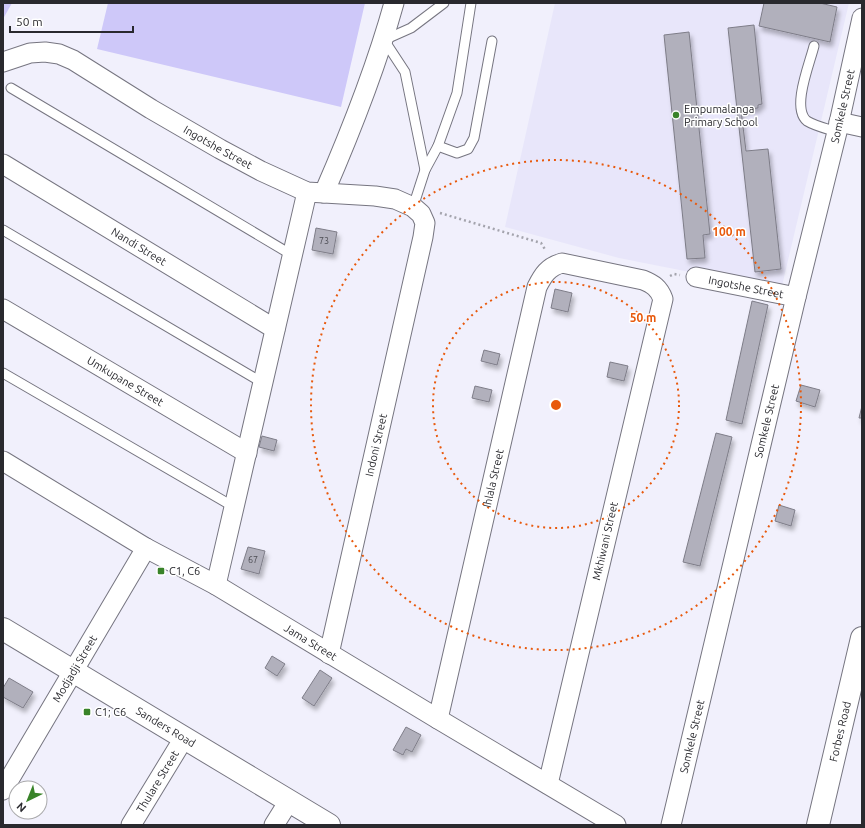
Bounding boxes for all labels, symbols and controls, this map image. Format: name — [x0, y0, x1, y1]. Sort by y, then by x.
scale bar — [10, 8, 133, 34]
text: 50 m — [16, 15, 43, 28]
street label: Somkele Street — [828, 67, 857, 144]
place label: Empumalanga Primary School — [684, 103, 758, 128]
marker: Empumalanga Primary School — [671, 110, 681, 120]
street label: Ingotshe Street — [181, 123, 255, 171]
street label: Nandi Street — [109, 225, 169, 268]
text: 100 m — [712, 225, 746, 238]
house number: 73 — [319, 236, 329, 246]
street label: Ingotshe Street — [707, 274, 785, 301]
text: 50 m — [630, 311, 656, 324]
street label: Umkupane Street — [85, 354, 166, 409]
street label: Somkele Street — [752, 382, 781, 459]
centre of rings — [549, 398, 563, 412]
street label: Indoni Street — [363, 412, 389, 478]
street label: Ihlala Street — [481, 447, 506, 509]
street label: Mkhiwani Street — [590, 500, 620, 582]
house number: 67 — [248, 555, 258, 565]
place label: C1, C6 — [169, 565, 200, 577]
marker: C1, C6 — [156, 566, 166, 576]
street label: Jama Street — [282, 622, 340, 663]
street label: Modjadji Street — [50, 632, 100, 704]
street label: Somkele Street — [677, 698, 707, 775]
street label: Forbes Road — [827, 700, 853, 763]
street label: Sanders Road — [134, 704, 198, 749]
place label: C1; C6 — [95, 706, 126, 718]
marker: C1; C6 — [82, 707, 92, 717]
street label: Thulare Street — [134, 748, 181, 815]
north arrow — [8, 780, 48, 820]
text: N — [14, 800, 28, 815]

